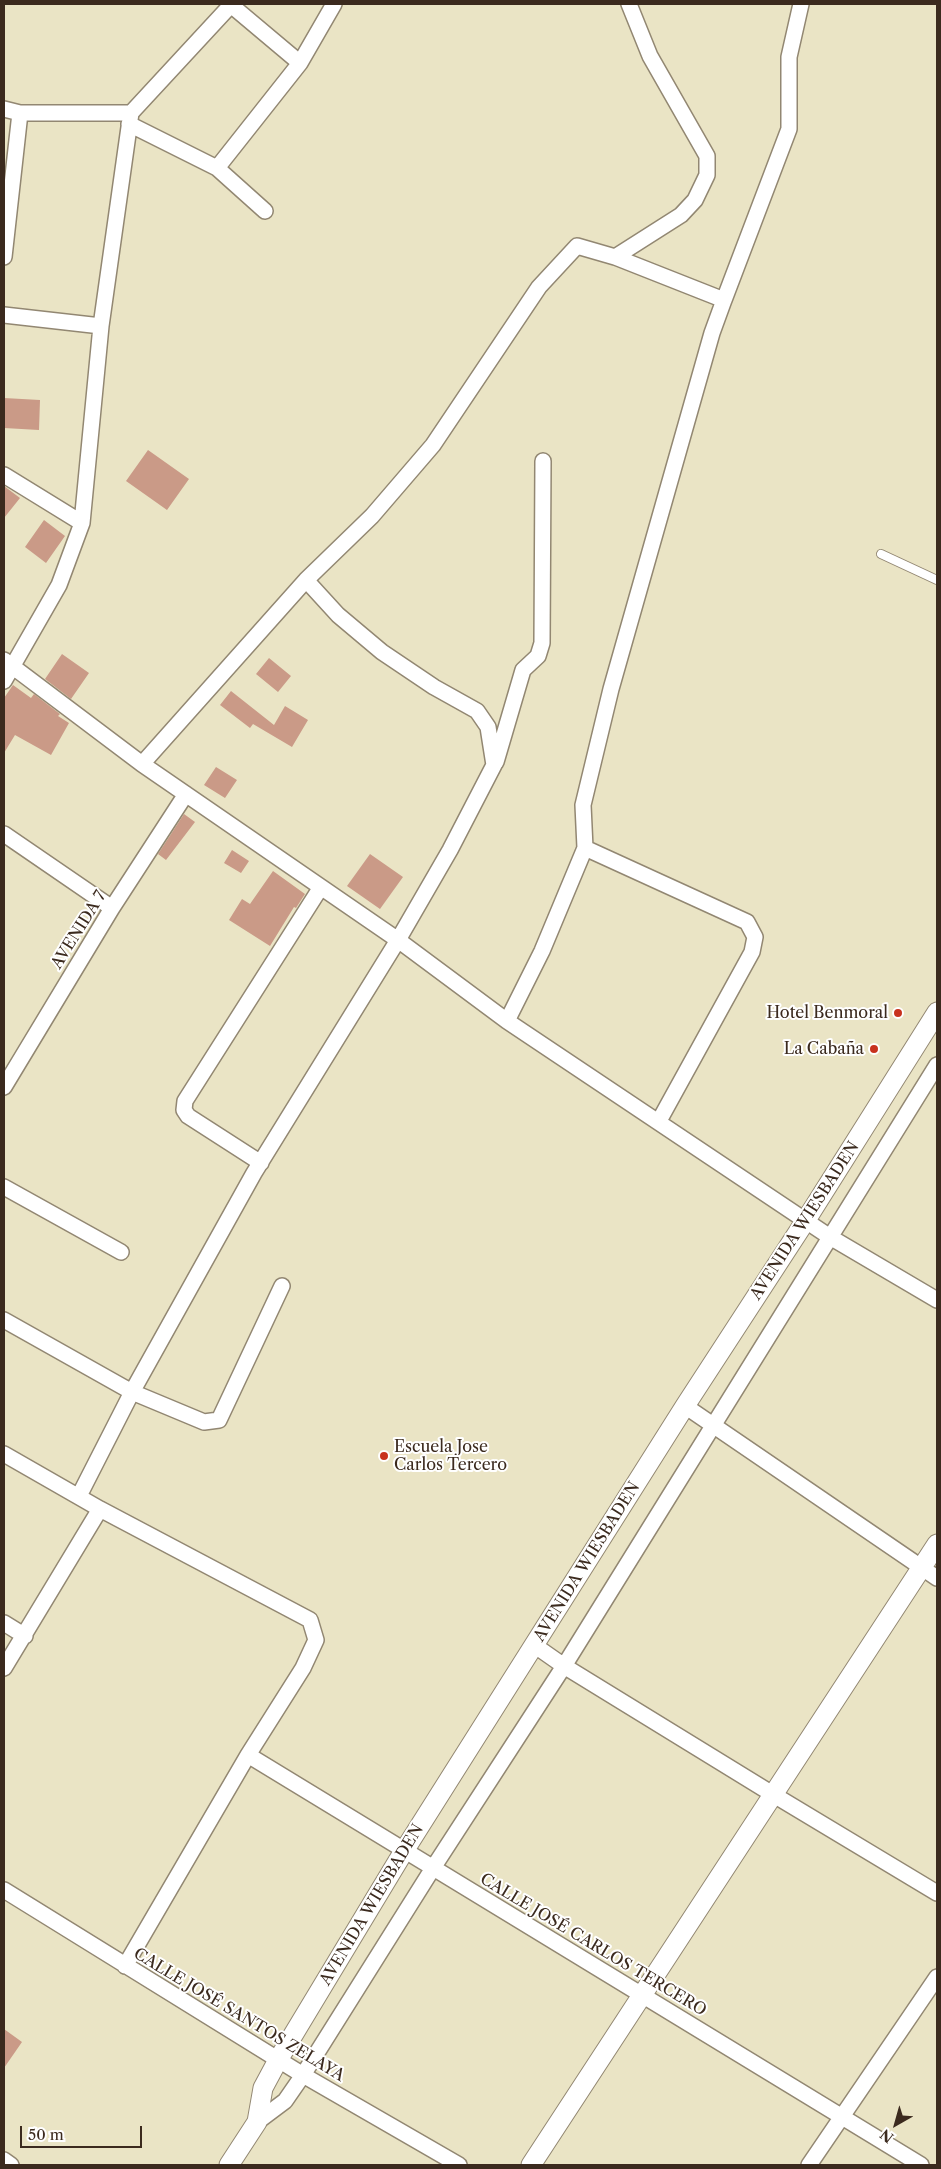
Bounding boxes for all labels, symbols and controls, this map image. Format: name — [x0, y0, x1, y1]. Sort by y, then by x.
street label: AVENIDA 7 — [47, 887, 111, 973]
place label: Hotel Benmoral — [767, 1003, 888, 1023]
marker: Hotel Benmoral — [892, 1007, 904, 1019]
place label: La Cabaña — [784, 1039, 864, 1059]
marker: La Cabaña — [868, 1043, 880, 1055]
street label: AVENIDA WIESBADEN — [747, 1138, 863, 1304]
place label: Escuela Jose Carlos Tercero — [394, 1437, 507, 1475]
marker: Escuela Jose Carlos Tercero — [378, 1450, 390, 1462]
street label: AVENIDA WIESBADEN — [530, 1479, 644, 1645]
street label: AVENIDA WIESBADEN — [316, 1821, 428, 1989]
street label: CALLE JOSÉ CARLOS TERCERO — [476, 1870, 710, 2020]
street label: CALLE JOSÉ SANTOS ZELAYA — [130, 1944, 348, 2086]
north arrow — [871, 2099, 921, 2149]
scale bar — [22, 2116, 145, 2148]
text: 50 m — [28, 2125, 64, 2144]
text: N — [876, 2125, 897, 2147]

